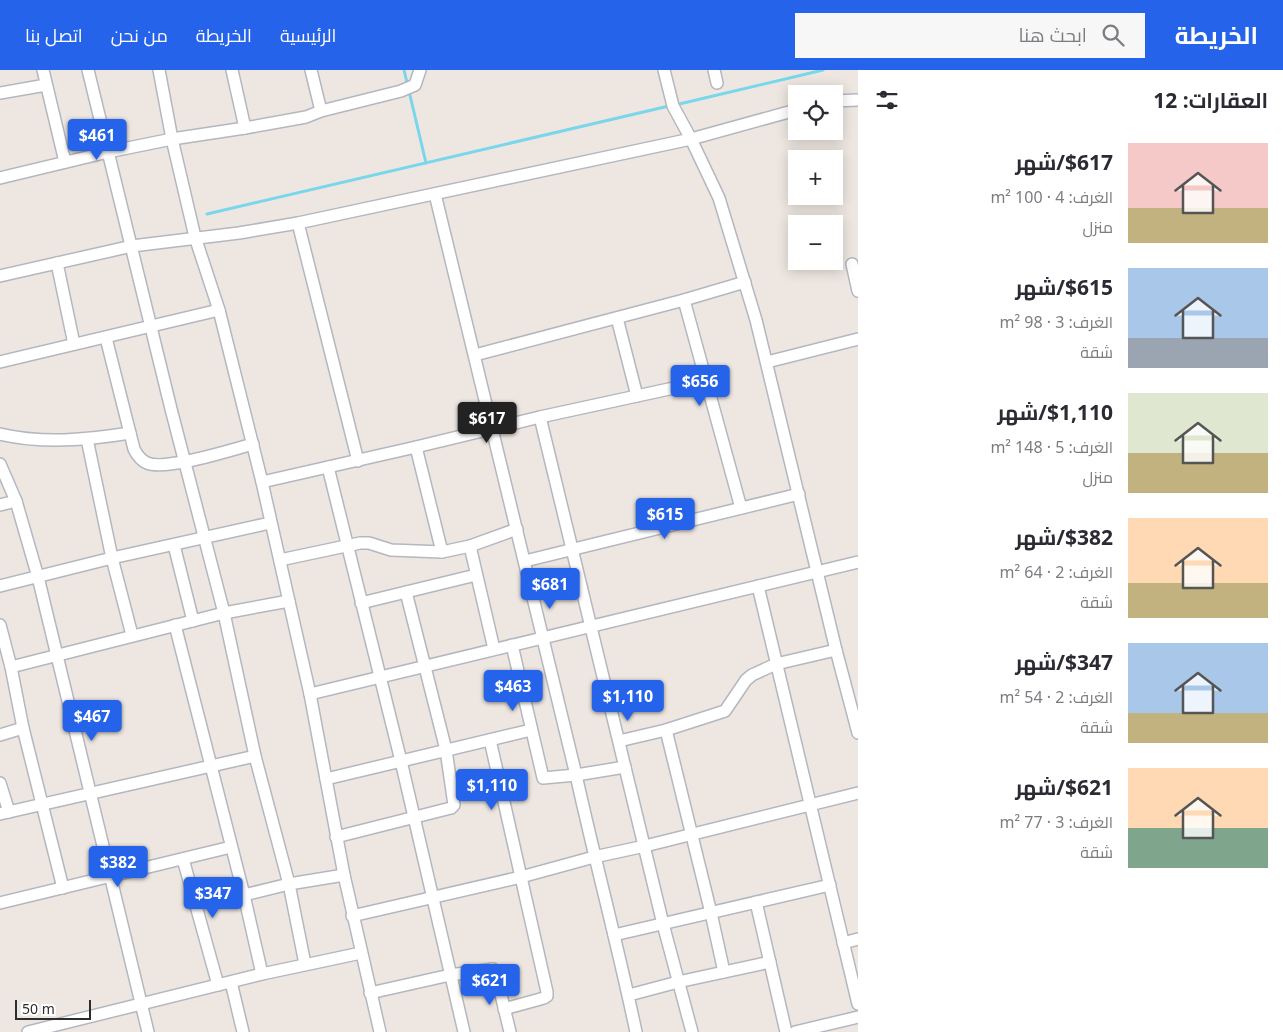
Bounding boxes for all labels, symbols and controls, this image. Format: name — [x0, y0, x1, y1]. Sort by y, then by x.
search box — [795, 13, 1145, 58]
text: الخريطة — [1175, 18, 1258, 51]
icon: search — [1099, 21, 1127, 49]
text: ابحث هنا — [1018, 22, 1087, 48]
text: اتصل بنا — [25, 23, 83, 47]
text: من نحن — [111, 23, 168, 47]
text: الخريطة — [196, 23, 252, 47]
text: الرئيسية — [280, 23, 336, 47]
map controls — [788, 85, 843, 270]
button: locate — [788, 85, 843, 140]
icon: filters — [873, 86, 901, 114]
text: العقارات: 12 — [1153, 86, 1268, 114]
pin: $461 — [67, 118, 127, 161]
text: $461 — [79, 124, 115, 146]
text: $617/شهر — [1015, 148, 1113, 176]
button: + — [788, 150, 843, 205]
icon: home — [1168, 163, 1228, 223]
text: الغرف: 4 · 100 m² — [990, 186, 1113, 208]
button: − — [788, 215, 843, 270]
text: منزل — [1083, 216, 1113, 238]
text: $615/شهر — [1015, 273, 1113, 301]
icon: home — [1168, 288, 1228, 348]
text: الغرف: 3 · 98 m² — [1000, 311, 1113, 333]
text: شقة — [1080, 341, 1113, 363]
pin: $656 — [670, 364, 730, 407]
text: $656 — [682, 370, 718, 392]
text: $1,110/شهر — [997, 398, 1113, 426]
pin: $617 — [457, 402, 517, 444]
text: $617 — [469, 407, 505, 429]
icon: home — [1168, 413, 1228, 473]
text: الغرف: 5 · 148 m² — [990, 436, 1113, 458]
text: منزل — [1083, 466, 1113, 488]
pin: $615 — [635, 498, 695, 540]
text: $615 — [647, 503, 683, 525]
text: $382/شهر — [1015, 523, 1113, 551]
icon: home — [1168, 538, 1228, 598]
text: الغرف: 2 · 64 m² — [1000, 561, 1113, 583]
pin: $681 — [520, 568, 580, 610]
text: $681 — [532, 573, 568, 595]
text: شقة — [1080, 591, 1113, 613]
text: $347/شهر — [1015, 648, 1113, 676]
icon: home — [1168, 663, 1228, 723]
pin: $463 — [483, 670, 543, 712]
text: $463 — [495, 675, 531, 697]
pin: $1,110 — [587, 680, 669, 722]
text: $1,110 — [603, 685, 653, 707]
text: الغرف: 2 · 54 m² — [1000, 686, 1113, 708]
pin: $467 — [62, 700, 122, 742]
text: $467 — [74, 705, 110, 727]
text: شقة — [1080, 716, 1113, 738]
pin: $1,110 — [451, 768, 533, 811]
text: $621/شهر — [1015, 773, 1113, 801]
text: $1,110 — [467, 774, 517, 796]
icon: home — [1168, 788, 1228, 848]
text: الغرف: 3 · 77 m² — [1000, 811, 1113, 833]
text: شقة — [1080, 841, 1113, 863]
pin: $382 — [88, 846, 148, 888]
text: $382 — [100, 851, 136, 873]
pin: $347 — [183, 876, 243, 919]
text: $347 — [195, 882, 231, 904]
pin: $621 — [460, 964, 520, 1006]
text: $621 — [472, 969, 508, 991]
scale bar — [15, 997, 91, 1020]
text: 50 m — [22, 999, 55, 1018]

